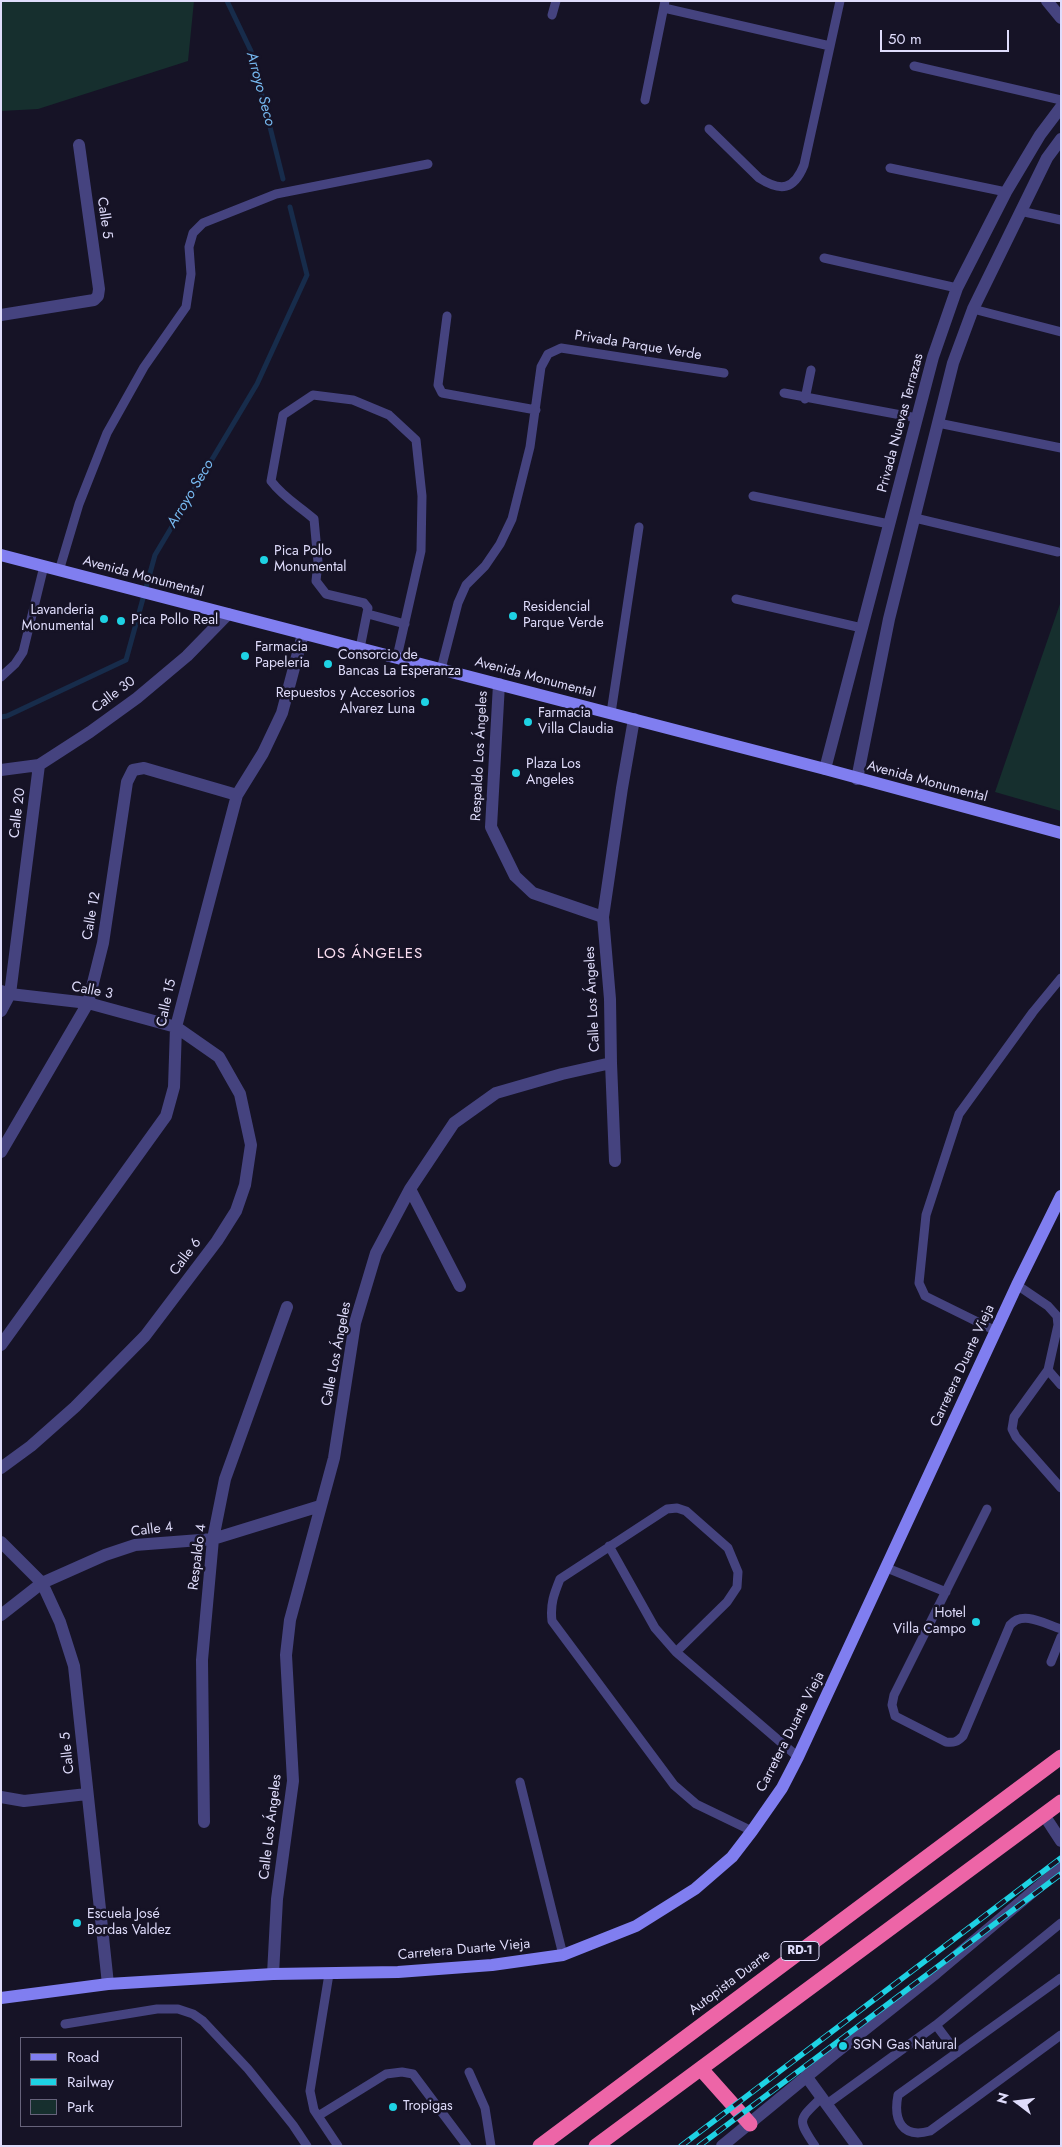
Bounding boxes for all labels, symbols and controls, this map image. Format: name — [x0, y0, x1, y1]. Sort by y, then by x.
scale bar — [882, 20, 1011, 52]
text: 50 m — [888, 28, 922, 50]
water label: Arroyo Seco — [241, 50, 279, 128]
street label: Calle 5 — [93, 196, 115, 240]
street label: Privada Parque Verde — [573, 328, 703, 364]
street label: Privada Nuevas Terrazas — [874, 352, 928, 494]
water label: Arroyo Seco — [164, 457, 218, 531]
place label: Pica Pollo Monumental — [274, 544, 346, 576]
street label: Avenida Monumental — [81, 553, 205, 601]
marker: Pica Pollo Monumental — [258, 554, 270, 566]
place label: Residencial Parque Verde — [523, 600, 604, 632]
place label: Lavanderia Monumental — [22, 603, 94, 636]
marker: Residencial Parque Verde — [507, 610, 519, 622]
marker: Lavanderia Monumental — [98, 613, 110, 625]
place label: Pica Pollo Real — [131, 613, 218, 629]
marker: Pica Pollo Real — [115, 615, 127, 627]
place label: Farmacia Papeleria — [255, 640, 310, 672]
place label: Consorcio de Bancas La Esperanza — [338, 648, 461, 680]
marker: Farmacia Papeleria — [239, 650, 251, 662]
street label: Avenida Monumental — [473, 654, 597, 702]
marker: Consorcio de Bancas La Esperanza — [322, 658, 334, 670]
street label: Calle 30 — [89, 673, 139, 717]
place label: Repuestos y Accesorios Alvarez Luna — [276, 686, 415, 719]
street label: Respaldo Los Ángeles — [468, 691, 492, 821]
marker: Repuestos y Accesorios Alvarez Luna — [419, 696, 431, 708]
place label: Farmacia Villa Claudia — [538, 706, 614, 739]
marker: Farmacia Villa Claudia — [522, 716, 534, 728]
place label: Plaza Los Angeles — [526, 757, 581, 790]
street label: Avenida Monumental — [865, 758, 989, 806]
marker: Plaza Los Angeles — [510, 767, 522, 779]
street label: Calle 20 — [7, 787, 29, 839]
street label: Calle 12 — [80, 891, 104, 941]
district label: LOS ÁNGELES — [315, 945, 425, 963]
street label: Calle Los Ángeles — [582, 946, 604, 1052]
street label: Calle 15 — [154, 978, 180, 1028]
street label: Calle 3 — [70, 979, 114, 1003]
street label: Calle 6 — [167, 1235, 205, 1279]
street label: Calle Los Ángeles — [319, 1300, 355, 1408]
street label: Carretera Duarte Vieja — [927, 1302, 999, 1430]
street label: Calle 4 — [130, 1519, 174, 1541]
street label: Respaldo 4 — [186, 1523, 210, 1591]
place label: Hotel Villa Campo — [893, 1606, 966, 1638]
marker: Hotel Villa Campo — [970, 1616, 982, 1628]
street label: Carretera Duarte Vieja — [753, 1669, 829, 1795]
street label: Calle 5 — [57, 1731, 79, 1775]
street label: Calle Los Ángeles — [256, 1773, 286, 1881]
place label: Escuela José Bordas Valdez — [87, 1907, 171, 1940]
marker: Escuela José Bordas Valdez — [71, 1917, 83, 1929]
street label: Carretera Duarte Vieja — [397, 1936, 531, 1964]
road number: RD-1 — [781, 1942, 819, 1960]
street label: Autopista Duarte — [686, 1947, 774, 2019]
legend — [20, 2037, 182, 2127]
place label: SGN Gas Natural — [853, 2038, 957, 2054]
marker: SGN Gas Natural — [837, 2040, 849, 2052]
text: Road — [67, 2046, 99, 2068]
text: Railway — [67, 2071, 114, 2093]
north arrow — [992, 2077, 1042, 2127]
text: N — [991, 2090, 1014, 2106]
text: Park — [67, 2096, 94, 2118]
place label: Tropigas — [403, 2099, 453, 2115]
marker: Tropigas — [387, 2101, 399, 2113]

